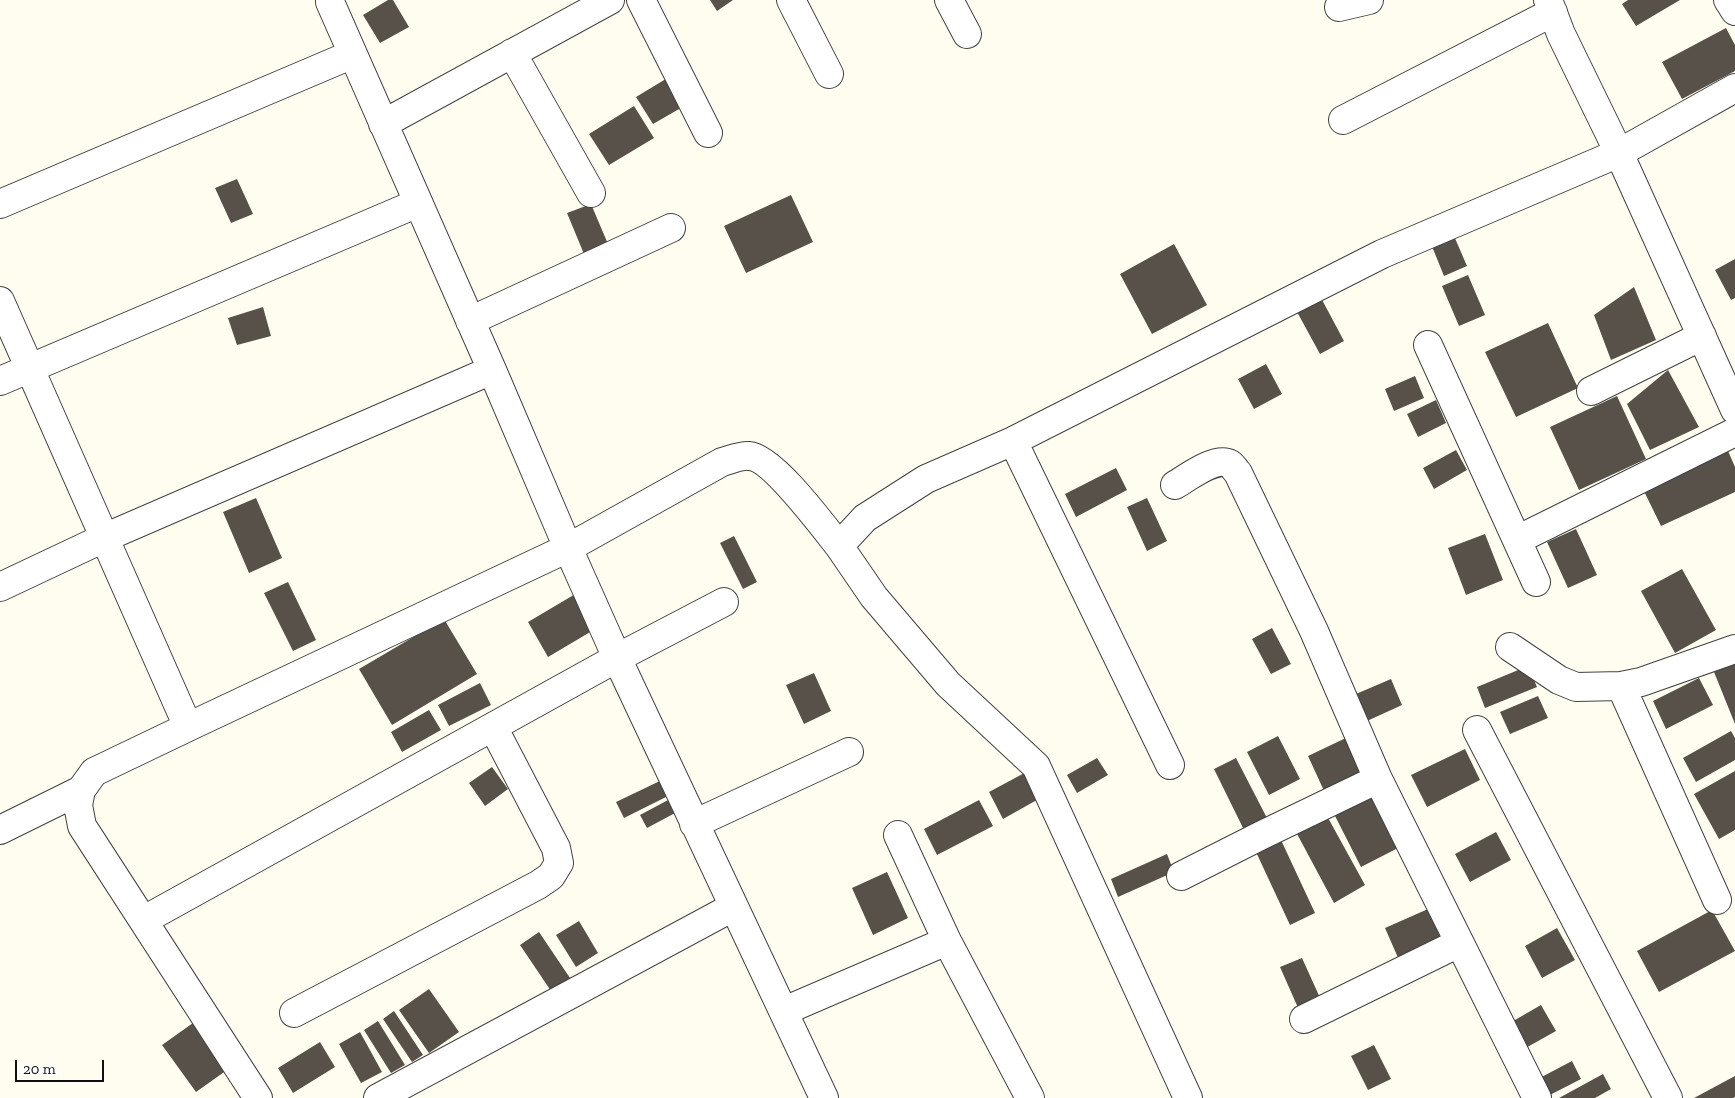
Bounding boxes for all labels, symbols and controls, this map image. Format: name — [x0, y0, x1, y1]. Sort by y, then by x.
scale bar — [18, 1050, 106, 1082]
text: 20 m — [23, 1060, 56, 1078]

